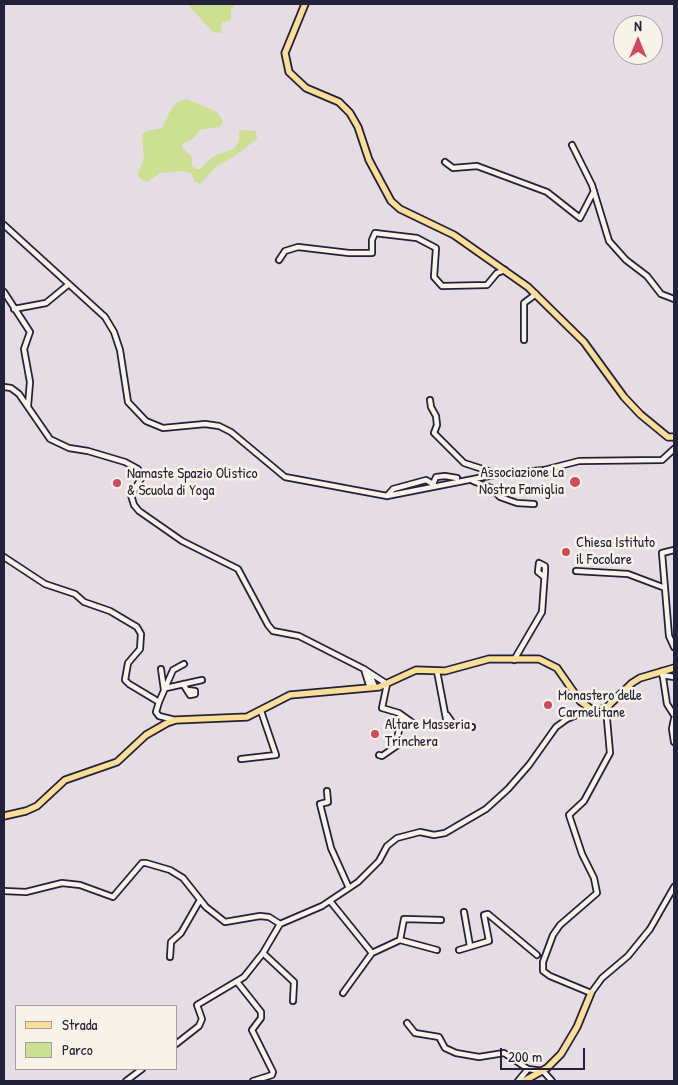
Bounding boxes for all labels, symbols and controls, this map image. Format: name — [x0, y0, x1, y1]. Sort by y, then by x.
north arrow — [613, 15, 663, 65]
text: N — [634, 16, 642, 35]
place label: Associazione La Nostra Famiglia — [479, 464, 564, 499]
place label: Namaste Spazio Olistico & Scuola di Yoga — [127, 465, 258, 500]
marker: Associazione La Nostra Famiglia — [568, 475, 582, 489]
marker: Namaste Spazio Olistico & Scuola di Yoga — [111, 477, 123, 489]
place label: Chiesa Istituto il Focolare — [576, 534, 655, 569]
marker: Chiesa Istituto il Focolare — [560, 546, 572, 558]
place label: Monastero delle Carmelitane — [558, 687, 642, 722]
marker: Monastero delle Carmelitane — [542, 699, 554, 711]
place label: Altare Masseria Trinchera — [385, 716, 470, 751]
marker: Altare Masseria Trinchera — [369, 728, 381, 740]
legend — [15, 1005, 178, 1070]
text: Strada — [62, 1014, 97, 1035]
scale bar — [503, 1038, 588, 1070]
text: Parco — [62, 1039, 93, 1060]
text: 200 m — [508, 1046, 542, 1067]

